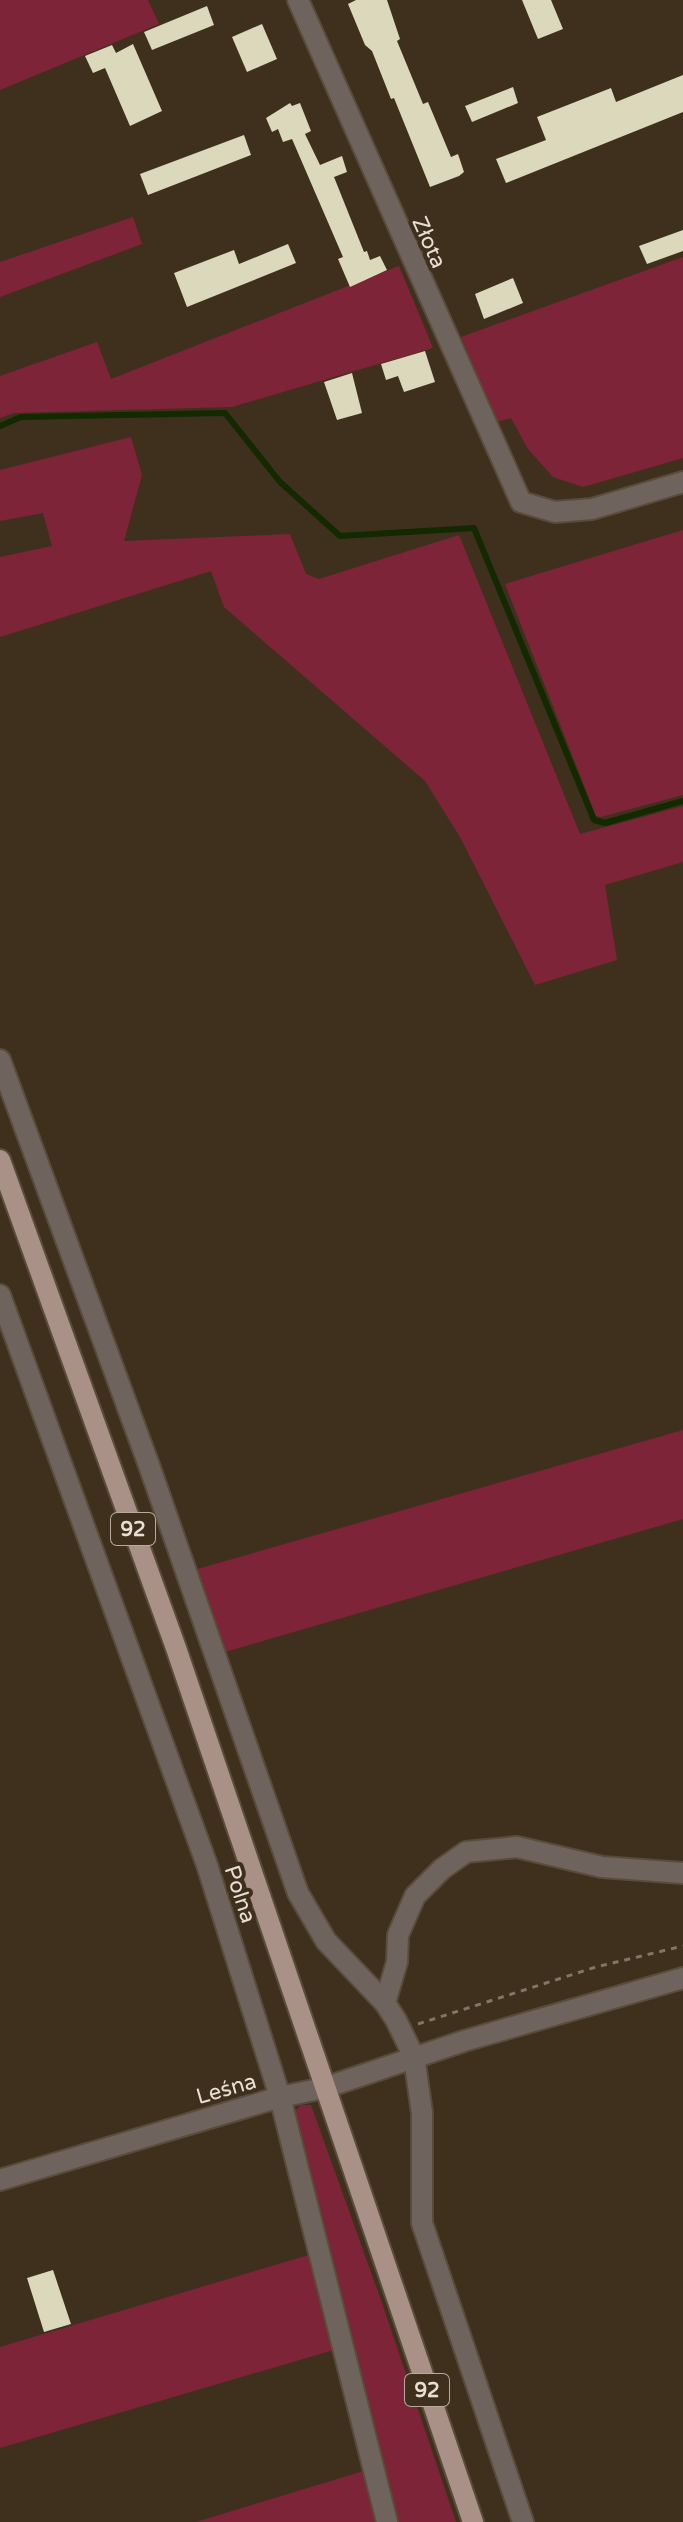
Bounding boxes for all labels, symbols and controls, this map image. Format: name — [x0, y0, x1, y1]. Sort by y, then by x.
street label: Złota — [406, 213, 452, 272]
road number: 92 — [111, 1513, 155, 1545]
street label: Polna — [219, 1862, 262, 1926]
street label: Leśna — [193, 2068, 259, 2110]
road number: 92 — [405, 2374, 449, 2406]

